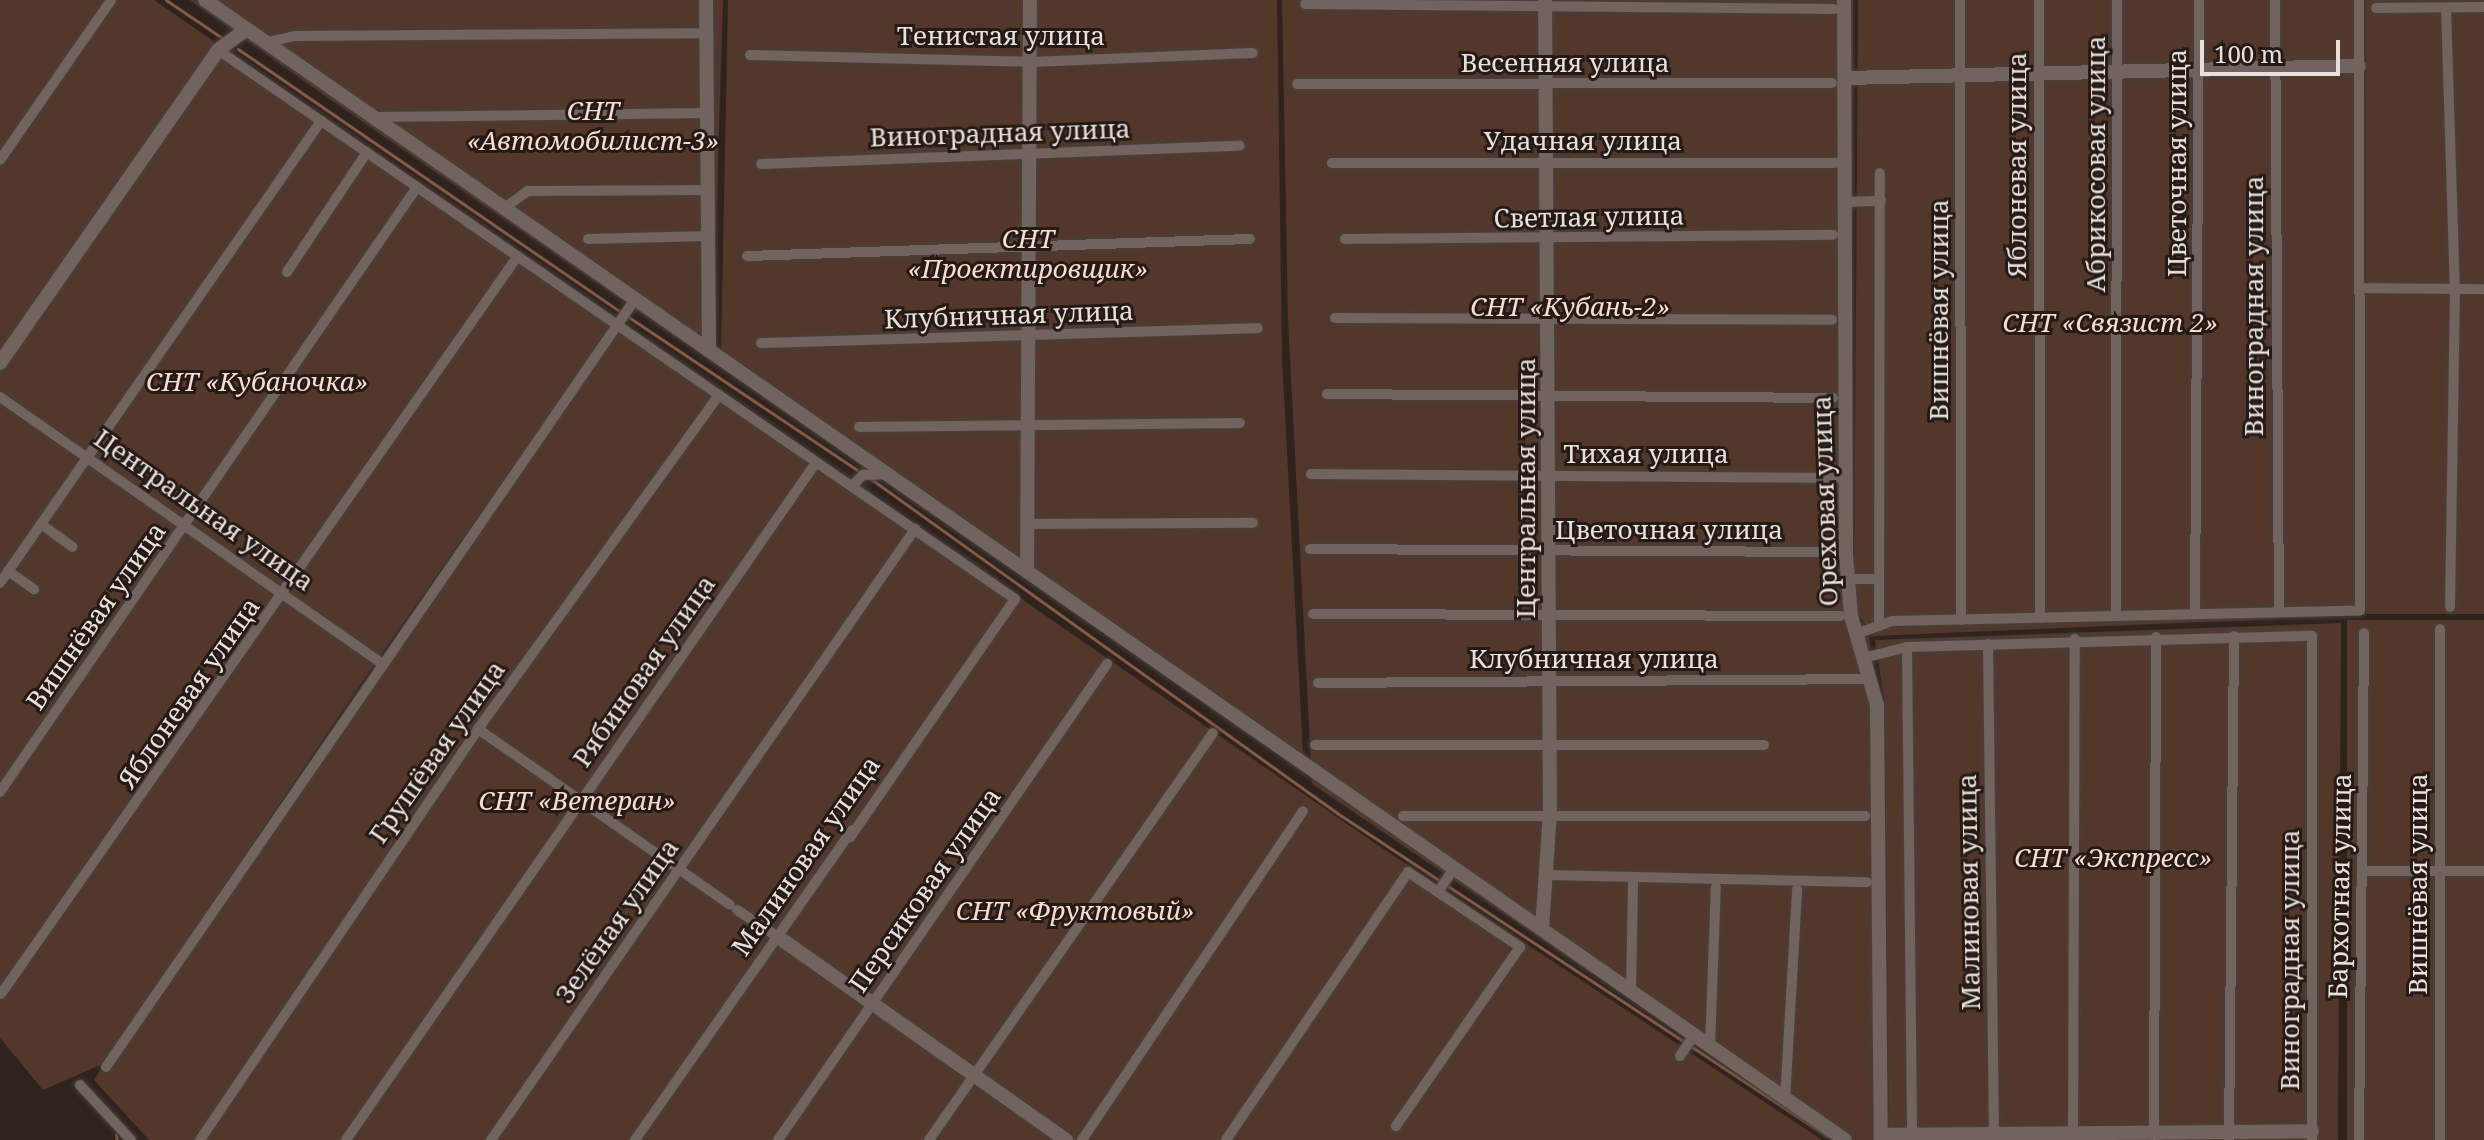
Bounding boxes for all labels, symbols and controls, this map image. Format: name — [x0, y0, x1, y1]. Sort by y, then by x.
street label: Тенистая улица — [897, 20, 1105, 52]
scale bar — [2204, 24, 2344, 74]
street label: Абрикосовая улица — [2080, 36, 2112, 292]
text: 100 m — [2214, 37, 2283, 70]
street label: Весенняя улица — [1460, 47, 1670, 79]
street label: Цветочная улица — [2161, 49, 2193, 277]
street label: Яблоневая улица — [2001, 52, 2033, 278]
park label: СНТ «Автомобилист-3» — [467, 95, 719, 156]
street label: Виноградная улица — [869, 113, 1131, 153]
street label: Удачная улица — [1484, 125, 1682, 157]
street label: Виноградная улица — [2238, 176, 2270, 436]
street label: Вишнёвая улица — [1923, 199, 1955, 421]
street label: Светлая улица — [1493, 200, 1685, 234]
park label: СНТ «Проектировщик» — [908, 223, 1148, 284]
park label: СНТ «Кубань-2» — [1470, 291, 1670, 323]
street label: Клубничная улица — [884, 295, 1134, 335]
park label: СНТ «Связист 2» — [2002, 307, 2218, 339]
street label: Центральная улица — [1510, 358, 1542, 618]
park label: СНТ «Кубаночка» — [146, 366, 368, 398]
street label: Ореховая улица — [1806, 395, 1844, 607]
street label: Центральная улица — [88, 422, 320, 598]
street label: Тихая улица — [1563, 438, 1729, 470]
street label: Цветочная улица — [1555, 514, 1783, 546]
street label: Вишнёвая улица — [20, 516, 172, 716]
street label: Рябиновая улица — [566, 569, 722, 773]
street label: Яблоневая улица — [112, 592, 266, 794]
street label: Клубничная улица — [1469, 643, 1719, 675]
street label: Грушёвая улица — [362, 655, 512, 849]
street label: Малиновая улица — [725, 750, 887, 962]
street label: Малиновая улица — [1951, 773, 1987, 1011]
street label: Бархотная улица — [2322, 773, 2358, 999]
street label: Вишнёвая улица — [2402, 773, 2434, 995]
street label: Персиковая улица — [843, 782, 1007, 998]
park label: СНТ «Ветеран» — [478, 785, 676, 817]
street label: Виноградная улица — [2274, 830, 2306, 1090]
street label: Зелёная улица — [549, 833, 685, 1009]
park label: СНТ «Экспресс» — [2014, 842, 2212, 874]
park label: СНТ «Фруктовый» — [956, 895, 1194, 927]

